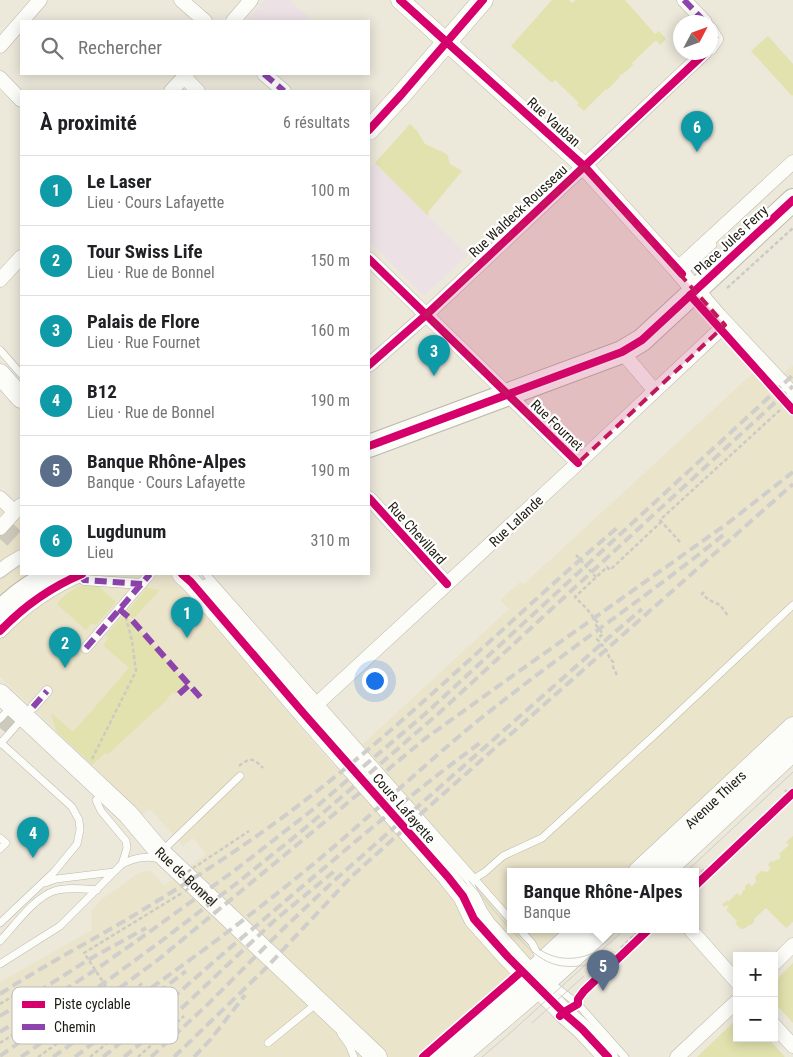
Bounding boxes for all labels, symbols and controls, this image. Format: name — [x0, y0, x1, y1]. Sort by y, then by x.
north arrow — [673, 15, 718, 60]
search box — [20, 20, 370, 75]
icon: search — [38, 34, 66, 62]
text: Rechercher — [78, 36, 162, 59]
street label: Rue Vauban — [524, 94, 584, 150]
text: À proximité — [40, 111, 137, 135]
pin: 6 — [681, 111, 713, 152]
text: 6 résultats — [283, 113, 350, 132]
street label: Rue Waldeck-Rousseau — [466, 161, 570, 261]
text: Le Laser — [87, 170, 152, 193]
text: 1 — [52, 181, 60, 200]
text: 100 m — [311, 181, 350, 200]
text: Lieu · Cours Lafayette — [87, 193, 224, 212]
street label: Place Jules Ferry — [691, 202, 771, 278]
text: Tour Swiss Life — [87, 240, 203, 263]
text: 2 — [52, 251, 60, 270]
text: 150 m — [311, 251, 350, 270]
text: Lieu · Rue de Bonnel — [87, 263, 215, 282]
text: Palais de Flore — [87, 310, 200, 333]
text: 3 — [52, 321, 60, 340]
text: 160 m — [311, 321, 350, 340]
text: Lieu · Rue Fournet — [87, 333, 200, 352]
pin: 3 — [418, 335, 450, 376]
text: B12 — [87, 380, 117, 403]
text: 4 — [52, 391, 60, 410]
text: 190 m — [311, 391, 350, 410]
street label: Rue Fournet — [528, 396, 586, 454]
text: Lieu · Rue de Bonnel — [87, 403, 215, 422]
text: Banque Rhône-Alpes — [87, 450, 246, 473]
text: 5 — [52, 461, 60, 480]
text: 190 m — [311, 461, 350, 480]
text: Banque · Cours Lafayette — [87, 473, 245, 492]
street label: Rue Lalande — [486, 492, 546, 550]
street label: Rue Chevillard — [385, 498, 449, 568]
text: Lugdunum — [87, 520, 166, 543]
text: 6 — [52, 531, 60, 550]
text: 310 m — [311, 531, 350, 550]
text: Lieu — [87, 543, 114, 562]
pin: 1 — [171, 597, 203, 638]
pin: 2 — [49, 627, 81, 668]
your location — [362, 668, 388, 694]
street label: Avenue Thiers — [682, 767, 749, 832]
street label: Cours Lafayette — [369, 770, 439, 846]
pin: 4 — [17, 817, 49, 858]
street label: Rue de Bonnel — [152, 844, 220, 909]
popup — [507, 868, 699, 933]
text: Banque Rhône-Alpes — [523, 880, 683, 903]
text: Banque — [523, 903, 571, 922]
pin: 5 — [587, 950, 619, 991]
map controls — [733, 952, 778, 1042]
button: + — [733, 952, 778, 997]
legend — [12, 987, 178, 1044]
text: Piste cyclable — [54, 996, 131, 1012]
button: − — [733, 997, 778, 1042]
text: Chemin — [54, 1019, 96, 1035]

